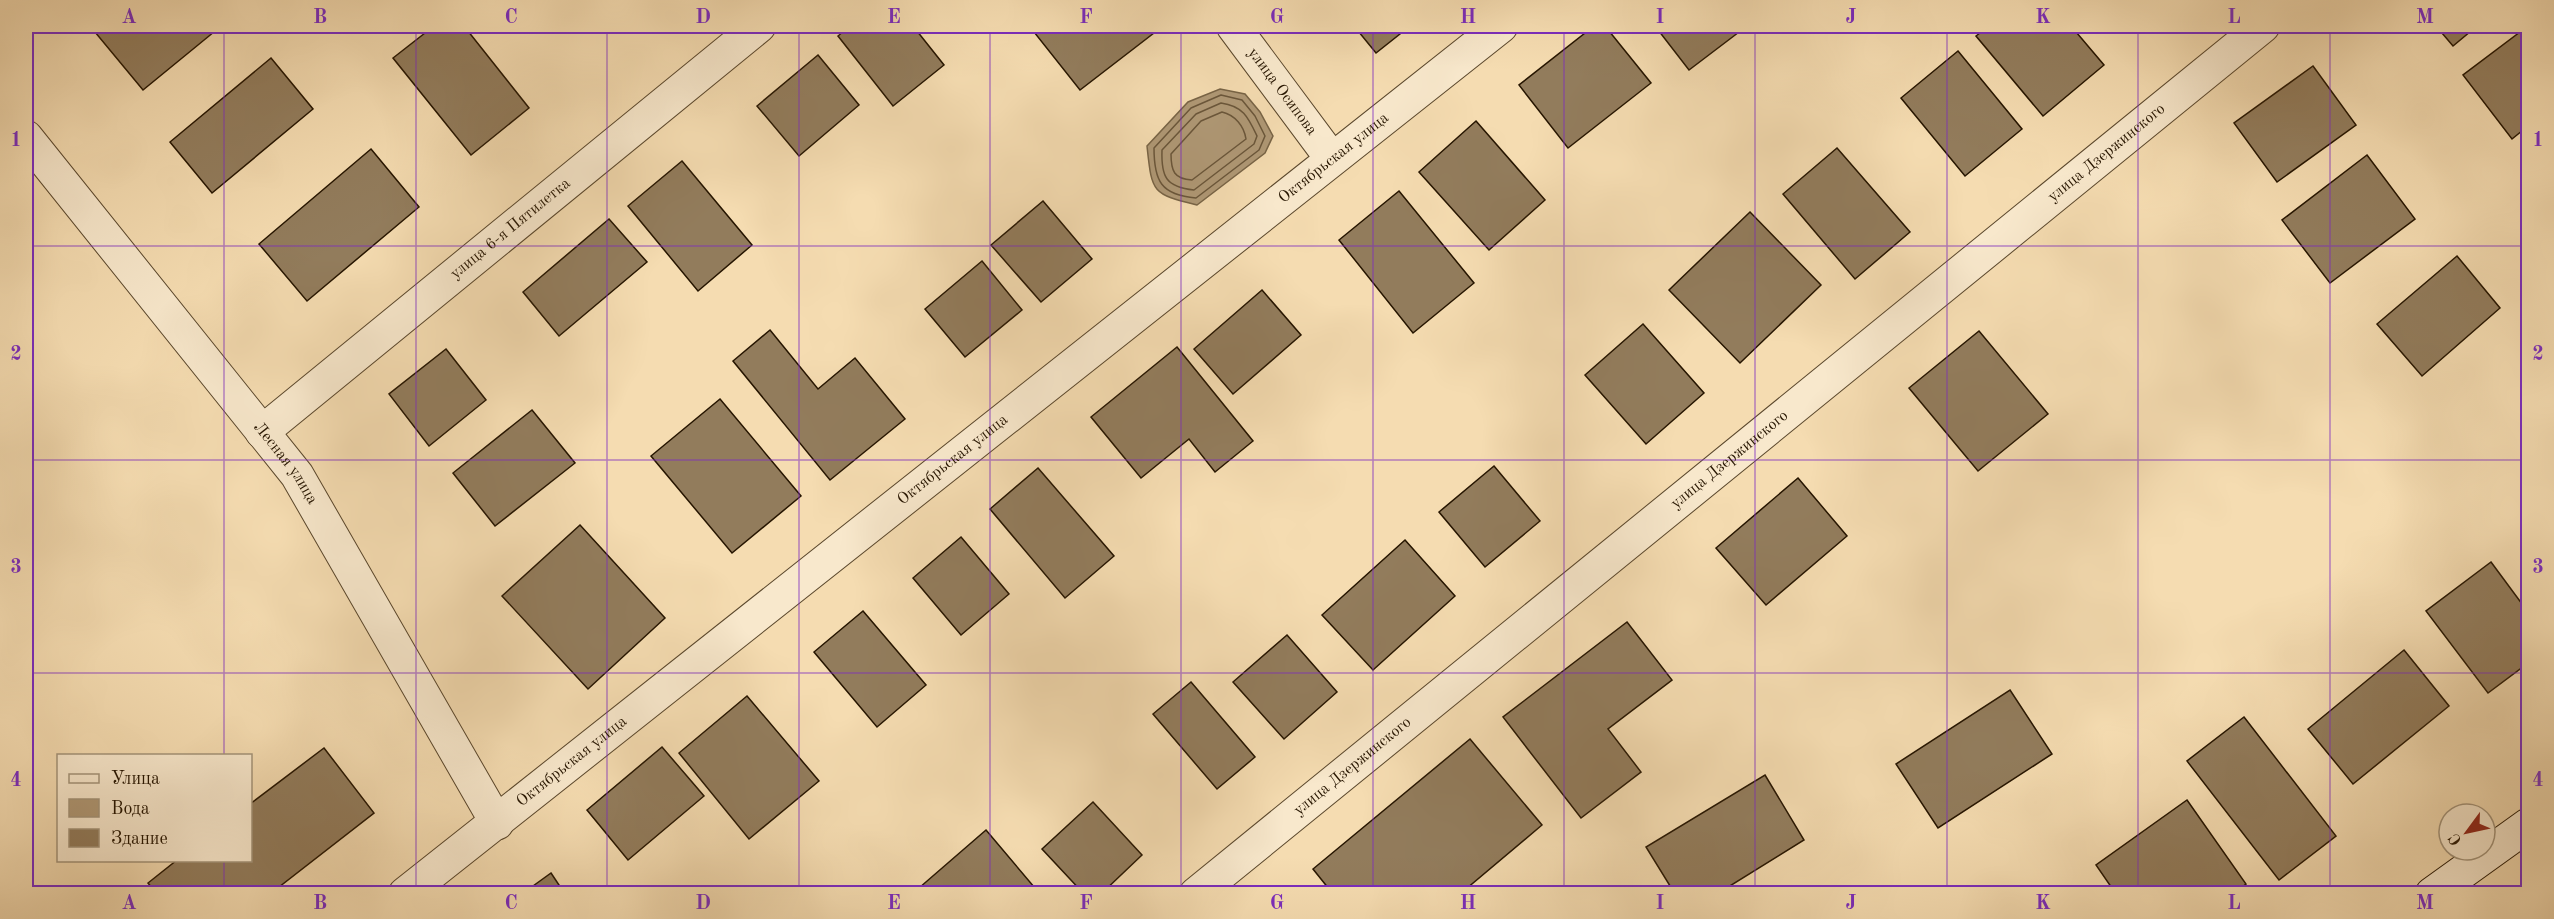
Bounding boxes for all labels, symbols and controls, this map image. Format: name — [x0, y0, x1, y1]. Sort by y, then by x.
text: A — [121, 8, 137, 28]
text: B — [313, 8, 327, 28]
text: C — [504, 8, 518, 28]
text: D — [695, 8, 711, 28]
text: E — [887, 8, 901, 28]
text: F — [1079, 8, 1093, 28]
text: G — [1270, 8, 1284, 28]
text: H — [1460, 8, 1476, 28]
text: I — [1656, 8, 1664, 28]
text: J — [1846, 8, 1857, 28]
text: K — [2035, 8, 2051, 28]
text: L — [2227, 8, 2241, 28]
text: M — [2416, 8, 2434, 28]
street label: улица Осипова — [1244, 45, 1320, 139]
street label: улица Дзержинского — [2045, 101, 2168, 205]
street label: Октябрьская улица — [1276, 110, 1392, 207]
text: 1 — [10, 131, 22, 151]
text: 1 — [2532, 131, 2544, 151]
street label: улица 6-я Пятилетка — [448, 175, 574, 282]
text: 2 — [10, 345, 22, 365]
text: 2 — [2532, 345, 2544, 365]
street label: улица Дзержинского — [1668, 408, 1791, 512]
street label: Октябрьская улица — [895, 412, 1011, 508]
street label: Лесная улица — [250, 419, 320, 507]
text: 3 — [10, 558, 22, 578]
text: 3 — [2532, 558, 2544, 578]
street label: Октябрьская улица — [514, 713, 630, 810]
street label: улица Дзержинского — [1291, 714, 1414, 819]
legend — [57, 754, 252, 862]
text: Улица — [111, 770, 160, 788]
text: 4 — [10, 771, 22, 791]
text: 4 — [2532, 771, 2544, 791]
text: Вода — [111, 800, 150, 818]
north arrow — [2437, 802, 2497, 862]
text: Здание — [111, 830, 168, 848]
text: С — [2447, 830, 2466, 848]
text: A — [121, 894, 137, 914]
text: B — [313, 894, 327, 914]
text: C — [504, 894, 518, 914]
text: D — [695, 894, 711, 914]
text: E — [887, 894, 901, 914]
text: F — [1079, 894, 1093, 914]
text: G — [1270, 894, 1284, 914]
text: H — [1460, 894, 1476, 914]
text: I — [1656, 894, 1664, 914]
text: J — [1846, 894, 1857, 914]
text: K — [2035, 894, 2051, 914]
text: L — [2227, 894, 2241, 914]
text: M — [2416, 894, 2434, 914]

